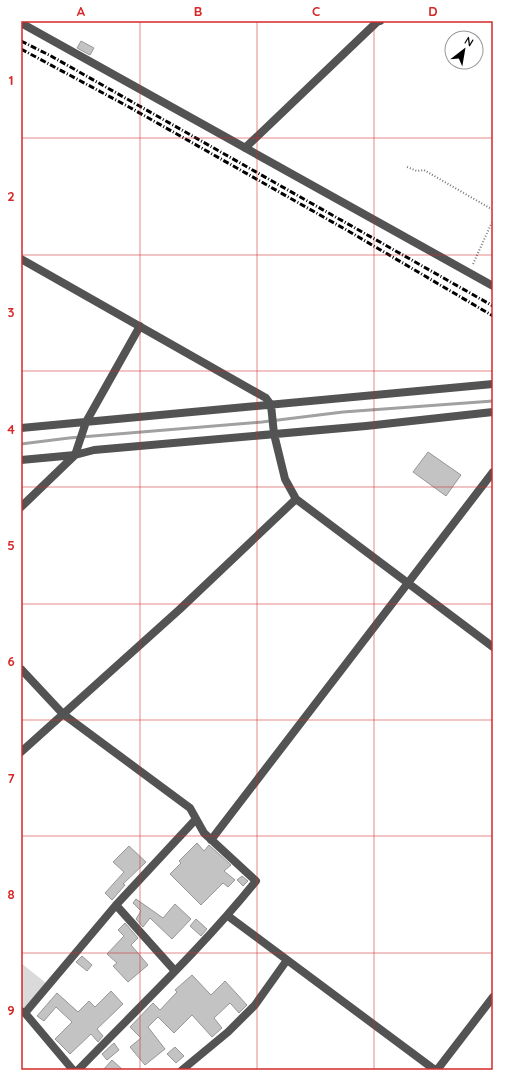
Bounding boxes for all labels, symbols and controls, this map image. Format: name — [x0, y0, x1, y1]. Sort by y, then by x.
text: A — [77, 3, 86, 19]
text: B — [194, 3, 202, 19]
text: C — [312, 3, 320, 19]
text: D — [428, 3, 438, 19]
north arrow — [444, 30, 484, 70]
text: N — [462, 33, 476, 50]
text: 1 — [8, 72, 14, 88]
text: 2 — [7, 188, 15, 204]
text: 3 — [8, 304, 15, 320]
text: 4 — [7, 421, 15, 437]
text: 5 — [7, 537, 15, 553]
text: 6 — [7, 653, 15, 669]
text: 7 — [7, 770, 15, 786]
text: 8 — [7, 886, 15, 902]
text: 9 — [7, 1002, 15, 1018]

